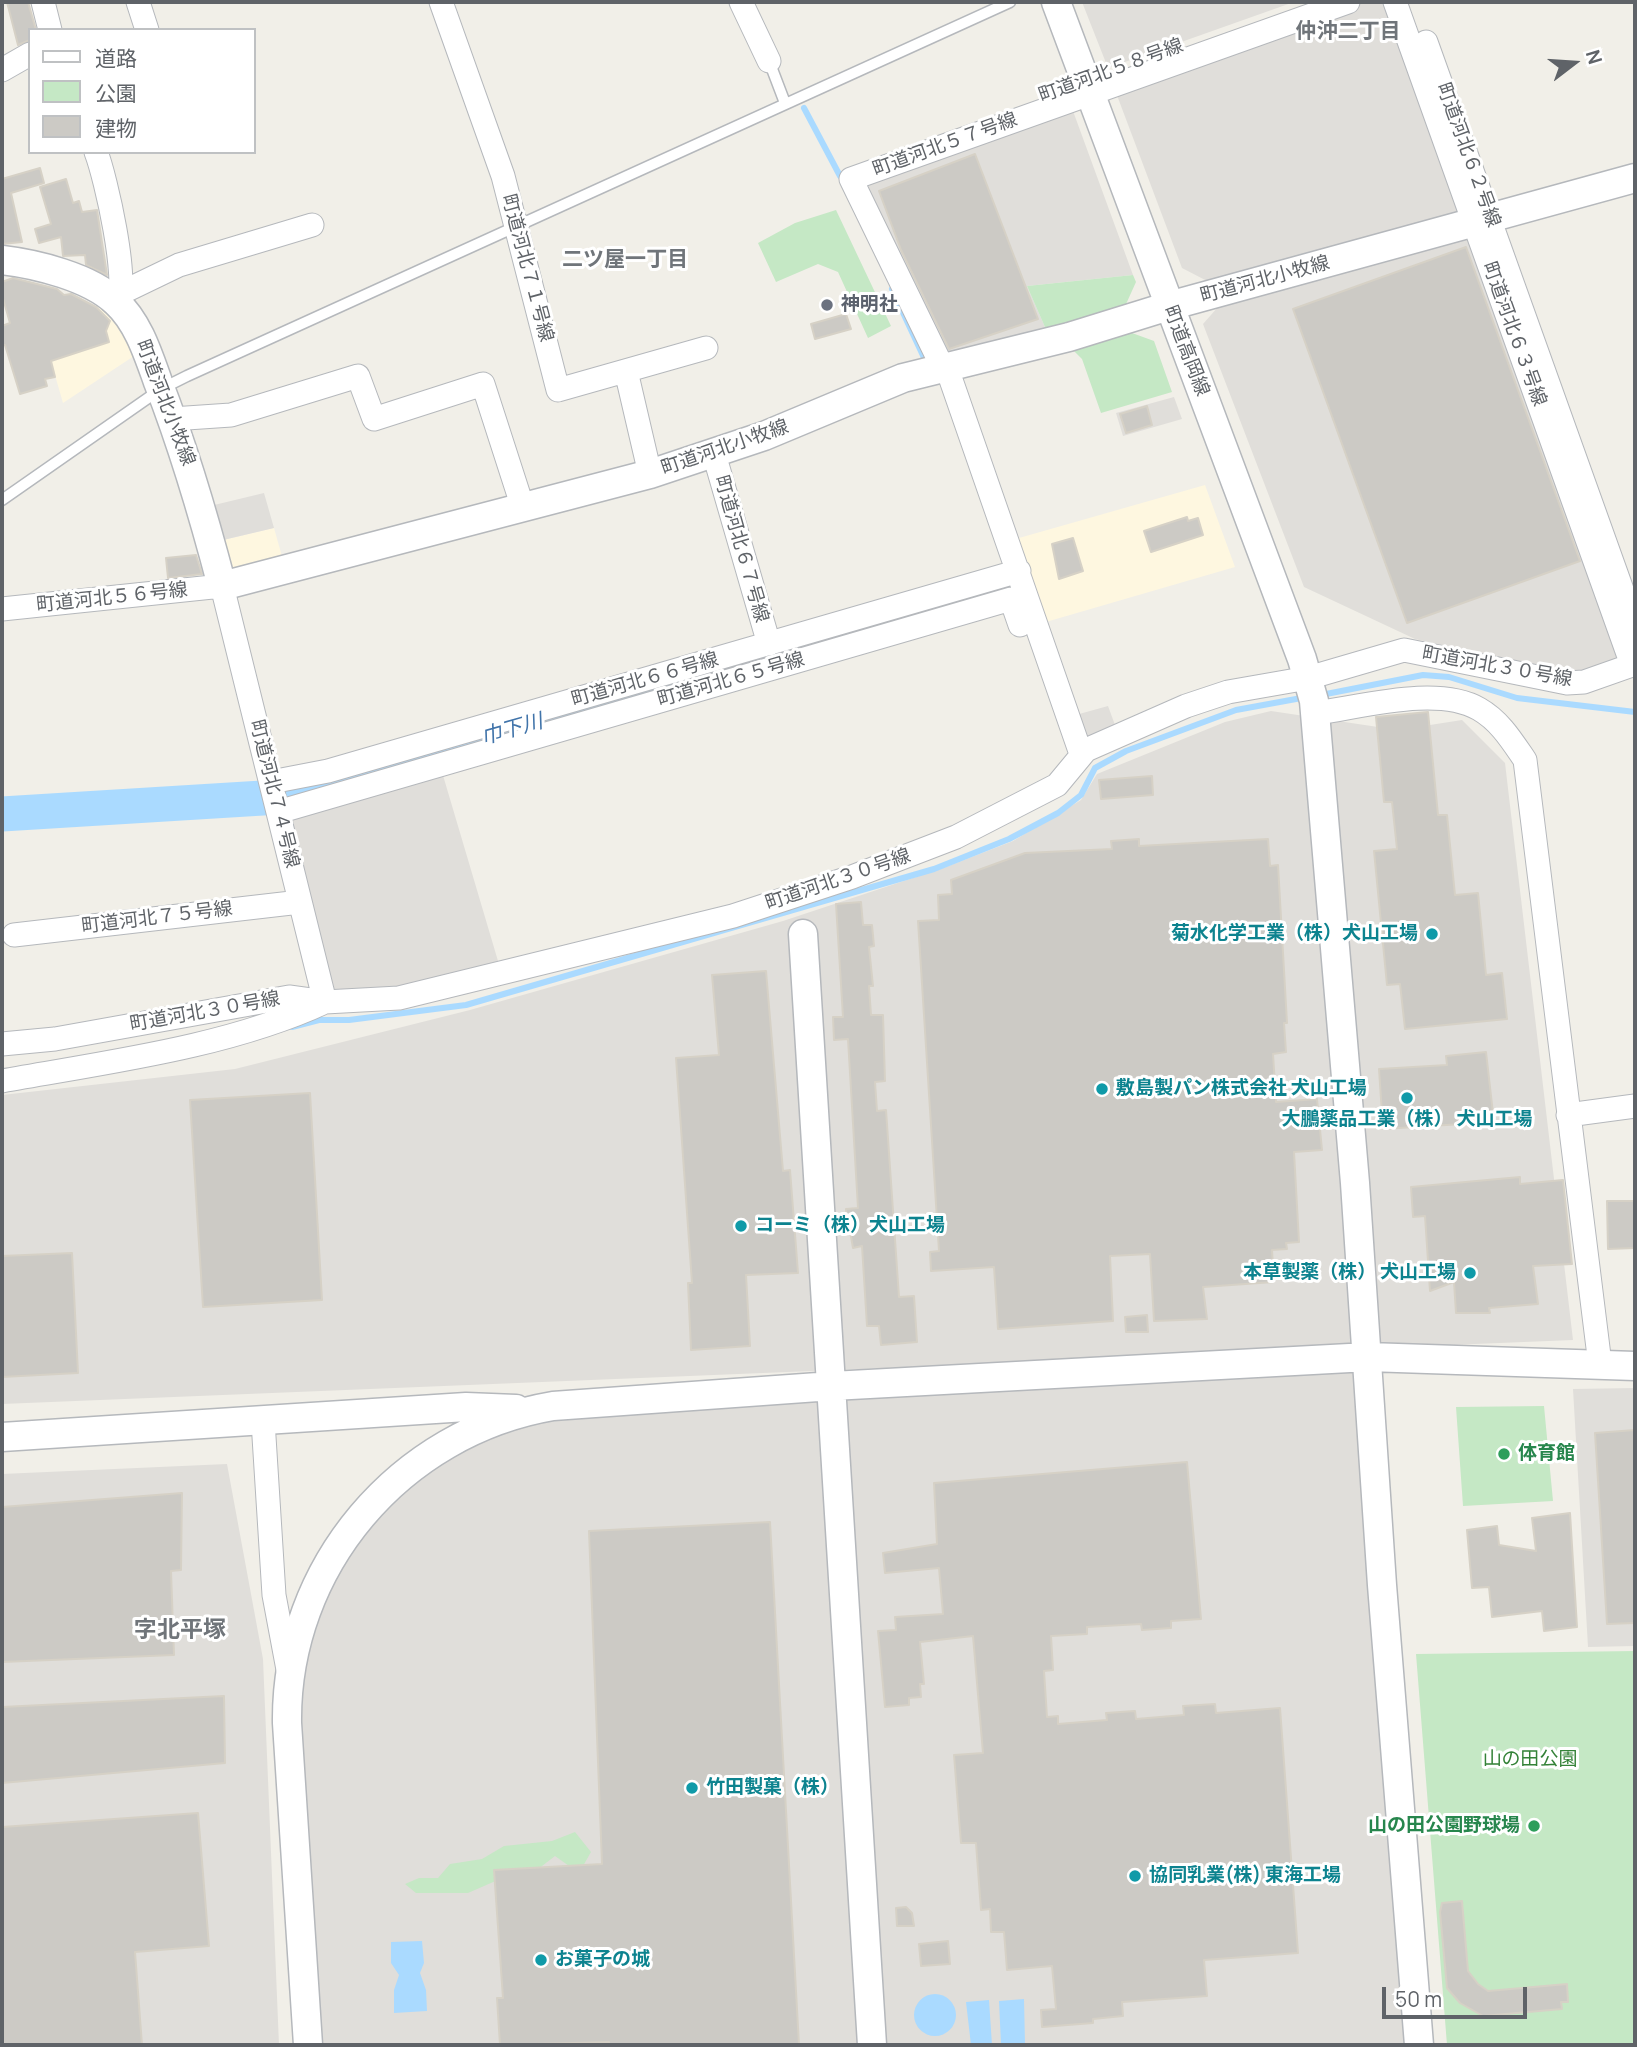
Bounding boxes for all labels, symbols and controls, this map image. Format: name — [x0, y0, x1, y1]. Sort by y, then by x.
district label: 仲沖二丁目 — [1296, 19, 1400, 45]
legend — [28, 28, 256, 154]
north arrow — [1539, 28, 1609, 98]
street label: 町道河北５８号線 — [1036, 34, 1186, 108]
text: 道路 — [95, 44, 137, 72]
text: N — [1580, 47, 1609, 67]
text: 公園 — [95, 79, 137, 107]
street label: 町道河北６２号線 — [1431, 80, 1505, 230]
street label: 町道河北５７号線 — [870, 108, 1020, 182]
text: 建物 — [95, 114, 137, 142]
street label: 町道河北７１号線 — [496, 192, 558, 344]
district label: 二ツ屋一丁目 — [562, 247, 688, 273]
street label: 町道河北小牧線 — [1198, 252, 1332, 308]
street label: 町道河北６３号線 — [1477, 259, 1551, 409]
place label: 神明社 — [841, 294, 898, 316]
marker: 神明社 — [819, 297, 835, 313]
street label: 町道高岡線 — [1158, 303, 1214, 399]
street label: 町道河北小牧線 — [131, 337, 199, 469]
street label: 町道河北小牧線 — [658, 416, 792, 480]
street label: 町道河北６７号線 — [709, 473, 773, 625]
street label: 町道河北５６号線 — [35, 579, 189, 617]
street label: 町道河北３０号線 — [1420, 643, 1574, 691]
street label: 町道河北６６号線 — [569, 648, 721, 712]
street label: 町道河北６５号線 — [655, 648, 807, 712]
water label: 巾下川 — [478, 709, 546, 751]
street label: 町道河北７４号線 — [245, 717, 303, 871]
street label: 町道河北３０号線 — [762, 844, 914, 916]
street label: 町道河北７５号線 — [80, 897, 234, 939]
place label: 菊水化学工業（株）犬山工場 — [1171, 923, 1418, 945]
marker: 菊水化学工業（株）犬山工場 — [1424, 926, 1440, 942]
street label: 町道河北３０号線 — [128, 988, 282, 1036]
place label: 敷島製パン株式会社 犬山工場 — [1116, 1078, 1367, 1100]
marker: 敷島製パン株式会社 犬山工場 — [1094, 1081, 1110, 1097]
marker: 大鵬薬品工業（株） 犬山工場 — [1399, 1090, 1415, 1106]
place label: 大鵬薬品工業（株） 犬山工場 — [1282, 1109, 1532, 1131]
place label: コーミ（株）犬山工場 — [755, 1215, 945, 1237]
marker: コーミ（株）犬山工場 — [733, 1218, 749, 1234]
place label: 本草製薬（株） 犬山工場 — [1243, 1262, 1456, 1284]
marker: 本草製薬（株） 犬山工場 — [1462, 1265, 1478, 1281]
place label: 体育館 — [1518, 1443, 1575, 1465]
marker: 体育館 — [1496, 1446, 1512, 1462]
district label: 字北平塚 — [134, 1617, 226, 1645]
park label: 山の田公園 — [1483, 1749, 1577, 1771]
place label: 竹田製菓（株） — [706, 1777, 839, 1799]
marker: 竹田製菓（株） — [684, 1780, 700, 1796]
place label: 山の田公園野球場 — [1368, 1815, 1520, 1837]
marker: 山の田公園野球場 — [1526, 1818, 1542, 1834]
place label: 協同乳業(株) 東海工場 — [1149, 1865, 1341, 1887]
marker: 協同乳業(株) 東海工場 — [1127, 1868, 1143, 1884]
place label: お菓子の城 — [555, 1949, 650, 1971]
marker: お菓子の城 — [533, 1952, 549, 1968]
scale bar — [1385, 1974, 1530, 2018]
text: 50 m — [1395, 1985, 1442, 2013]

